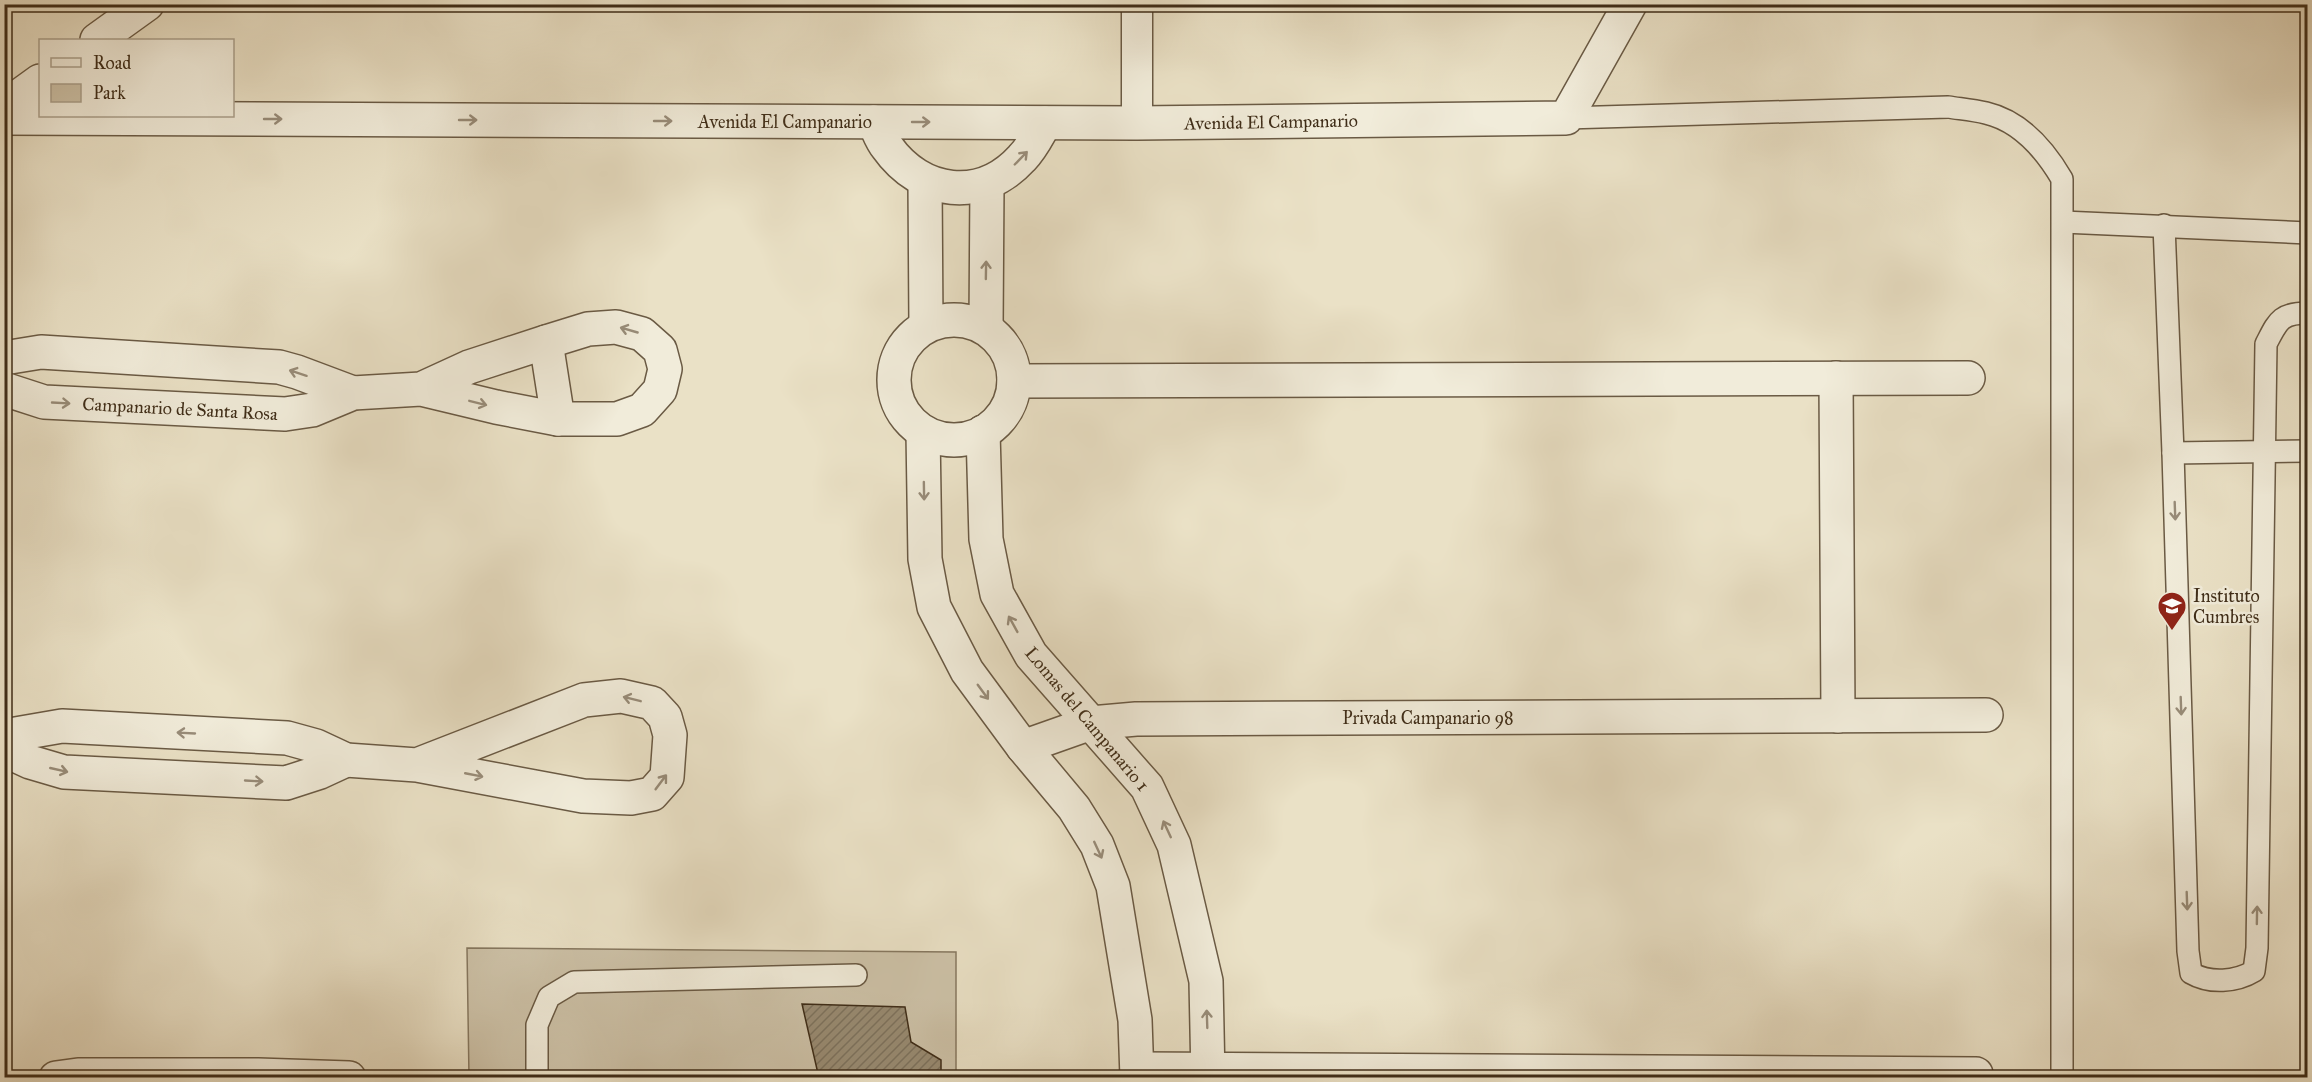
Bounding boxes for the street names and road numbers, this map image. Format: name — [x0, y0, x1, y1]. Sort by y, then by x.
street label: Avenida El Campanario — [1183, 109, 1358, 135]
street label: Avenida El Campanario — [697, 111, 872, 133]
street label: Campanario de Santa Rosa — [82, 393, 279, 425]
street label: Lomas del Campanario 1 — [1020, 642, 1154, 796]
street label: Privada Campanario 98 — [1342, 707, 1514, 729]

